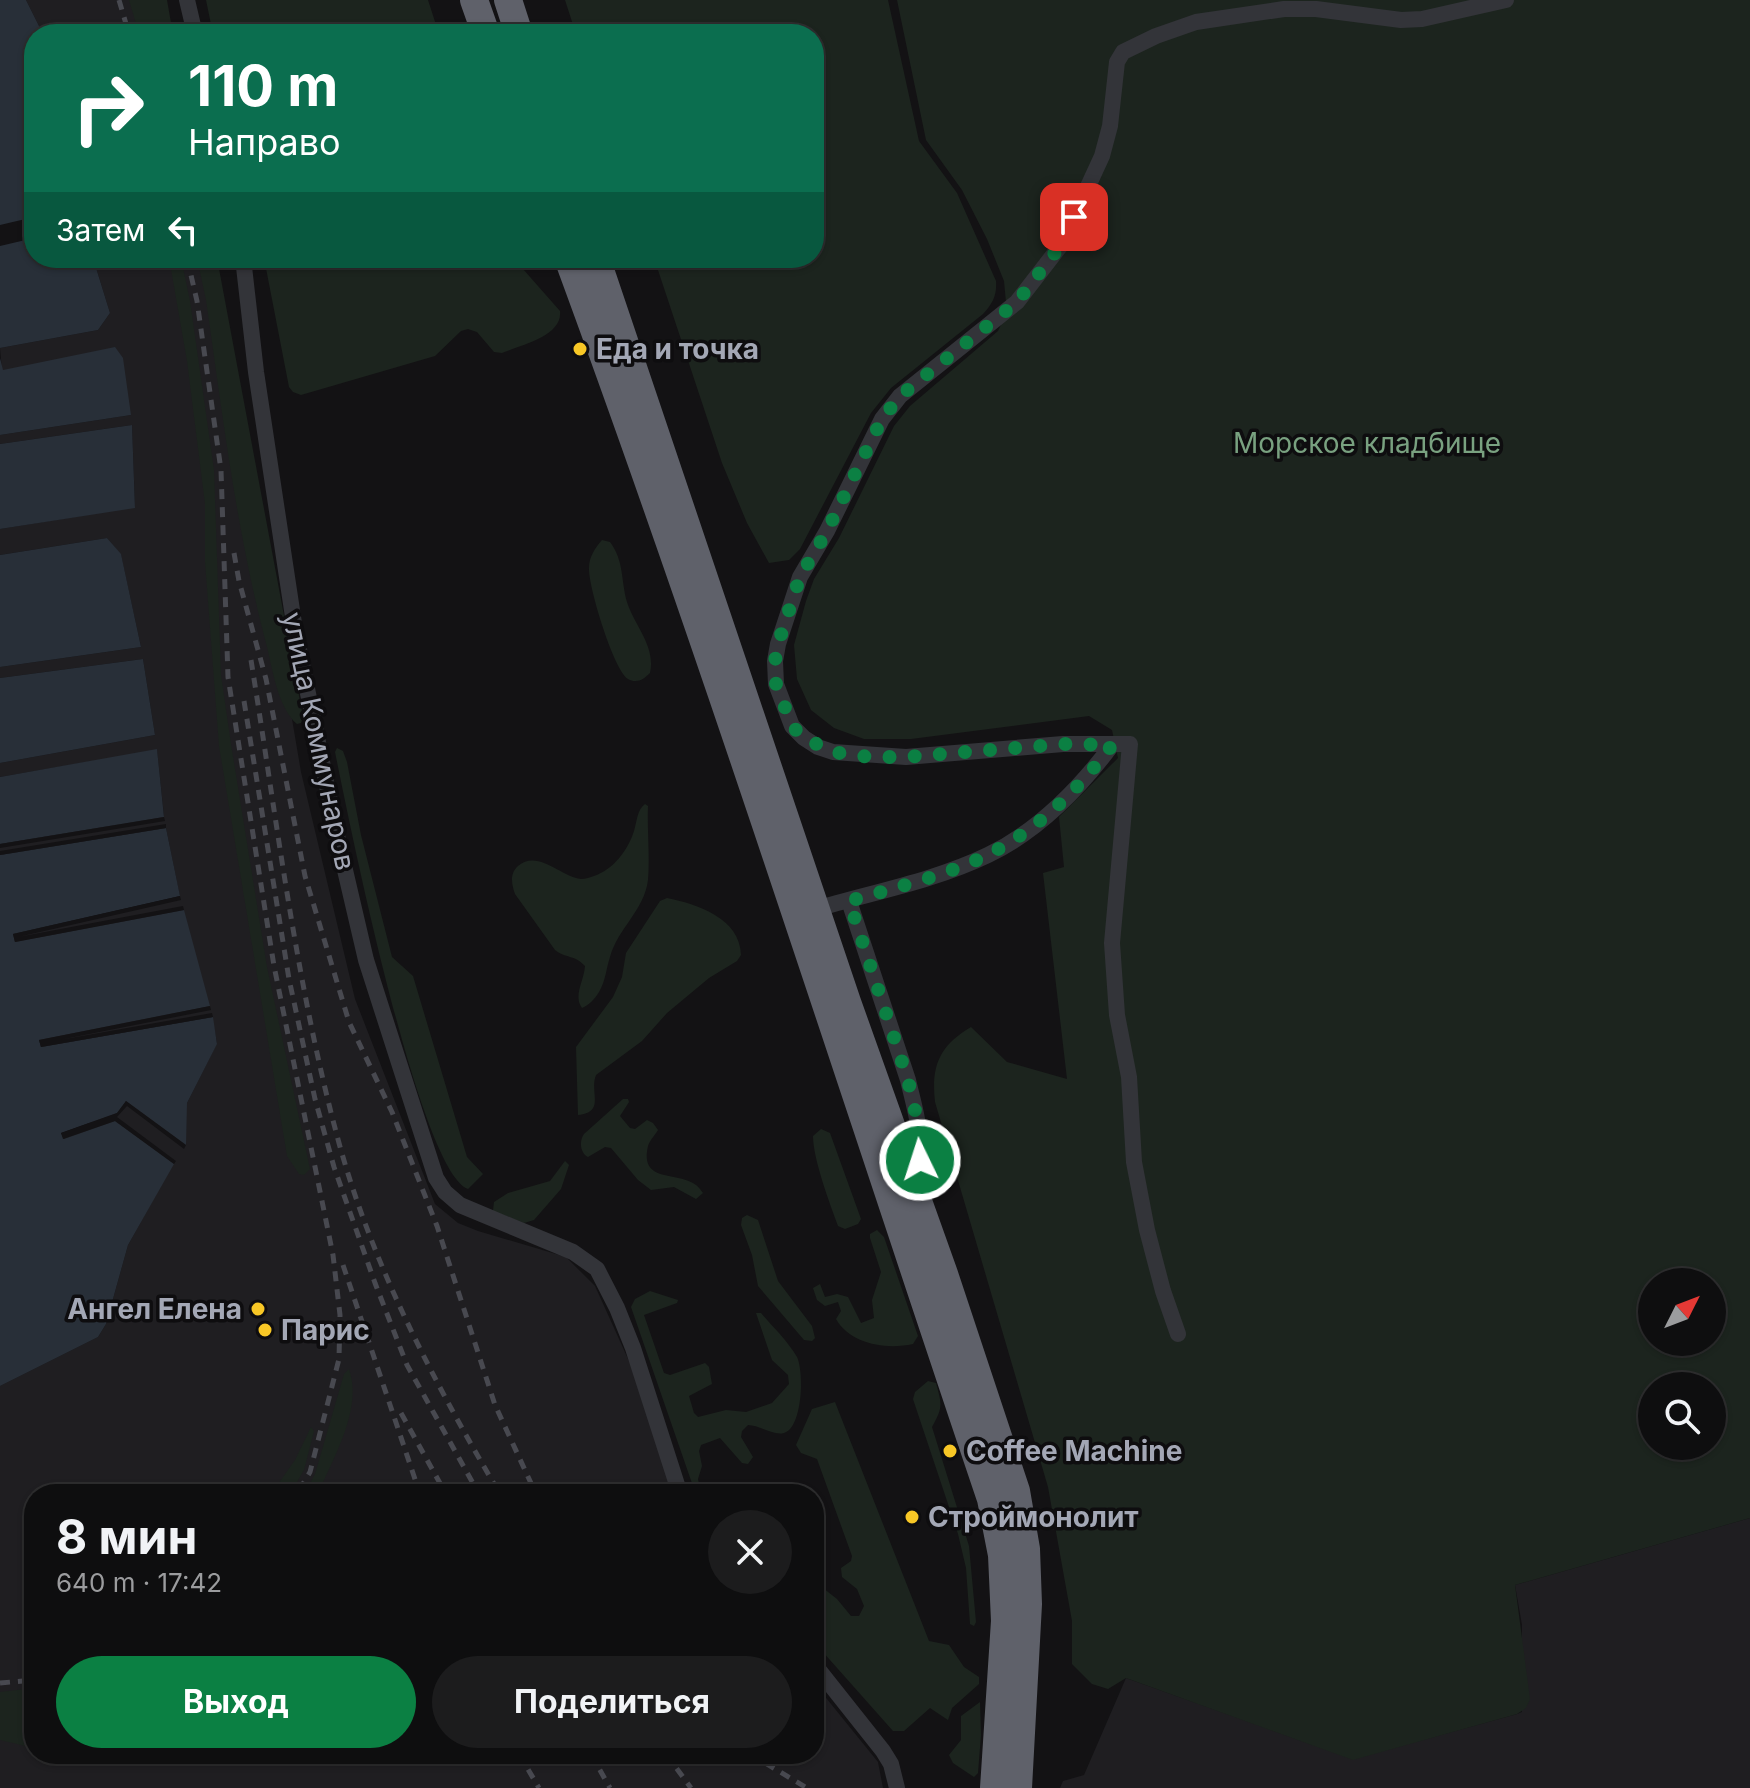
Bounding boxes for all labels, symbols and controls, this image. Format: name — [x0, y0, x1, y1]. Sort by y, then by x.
text: 110 m — [188, 52, 338, 120]
icon: right — [56, 56, 160, 160]
text: Направо — [188, 120, 341, 164]
pin — [1040, 183, 1108, 251]
icon: arrive — [1052, 195, 1096, 239]
icon: left — [161, 208, 205, 252]
text: Затем — [56, 212, 145, 248]
place label: Еда и точка — [596, 332, 759, 366]
marker: Еда и точка — [571, 340, 589, 358]
park label: Морское кладбище — [1233, 426, 1501, 460]
street label: улица Коммунаров — [275, 609, 363, 873]
position arrow — [878, 1118, 962, 1202]
north arrow — [1638, 1268, 1726, 1356]
map controls — [1638, 1268, 1726, 1460]
place label: Ангел Елена — [67, 1292, 242, 1326]
marker: Ангел Елена — [249, 1300, 267, 1318]
place label: Парис — [281, 1313, 370, 1347]
marker: Парис — [256, 1321, 274, 1339]
button: search — [1638, 1372, 1726, 1460]
place label: Coffee Machine — [966, 1434, 1182, 1468]
marker: Coffee Machine — [941, 1442, 959, 1460]
place label: Строймонолит — [928, 1500, 1139, 1534]
text: 8 мин — [56, 1507, 197, 1566]
marker: Строймонолит — [903, 1508, 921, 1526]
button: close — [708, 1510, 792, 1594]
text: 640 m · 17:42 — [56, 1567, 222, 1598]
button: Выход — [56, 1656, 416, 1748]
button: Поделиться — [432, 1656, 792, 1748]

